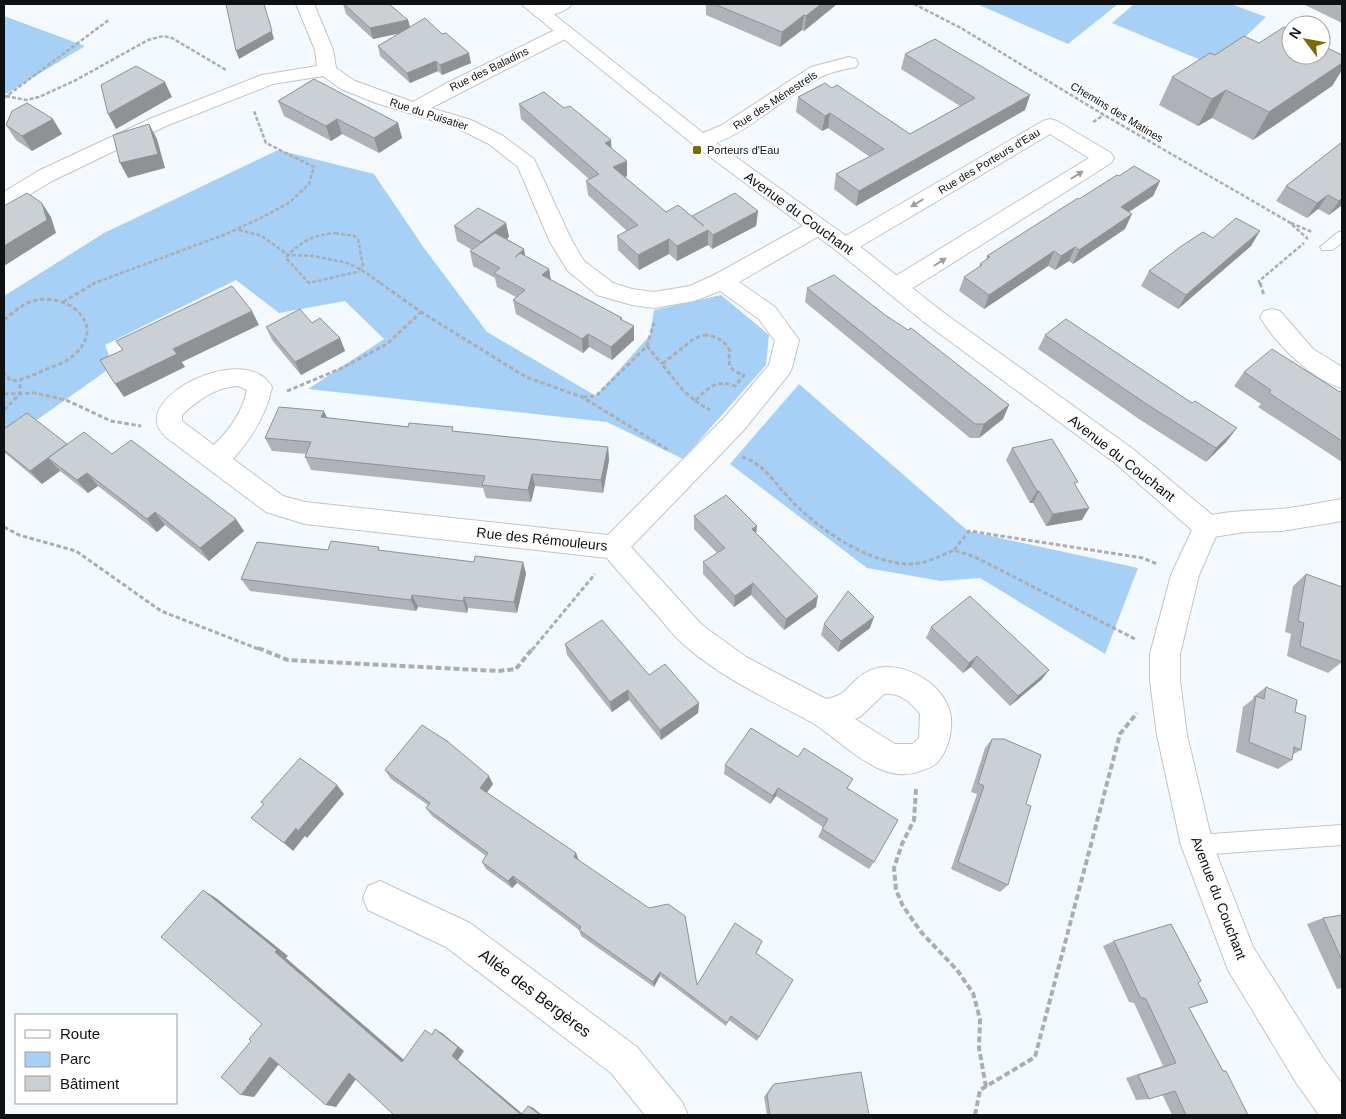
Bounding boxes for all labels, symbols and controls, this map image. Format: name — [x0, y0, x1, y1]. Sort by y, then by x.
north arrow — [1281, 15, 1331, 65]
text: N — [1286, 25, 1304, 42]
street label: Rue des Baladins — [448, 44, 531, 93]
street label: Rue des Ménestrels — [731, 68, 820, 132]
street label: Chemins des Matines — [1069, 80, 1166, 145]
street label: Rue du Puisatier — [388, 96, 470, 132]
street label: Rue des Porteurs d'Eau — [936, 126, 1042, 196]
marker: Porteurs d'Eau — [691, 144, 703, 156]
place label: Porteurs d'Eau — [707, 144, 779, 156]
street label: Avenue du Couchant — [742, 168, 857, 258]
one-way arrow — [1070, 170, 1083, 179]
one-way arrow — [910, 199, 923, 208]
one-way arrow — [933, 257, 946, 266]
street label: Avenue du Couchant — [1066, 412, 1178, 505]
street label: Rue des Rémouleurs — [476, 524, 608, 554]
street label: Avenue du Couchant — [1188, 834, 1250, 962]
street label: Allée des Bergères — [476, 946, 594, 1040]
legend — [15, 1014, 178, 1104]
text: Route — [60, 1025, 100, 1042]
text: Parc — [60, 1050, 91, 1067]
text: Bâtiment — [60, 1075, 120, 1092]

